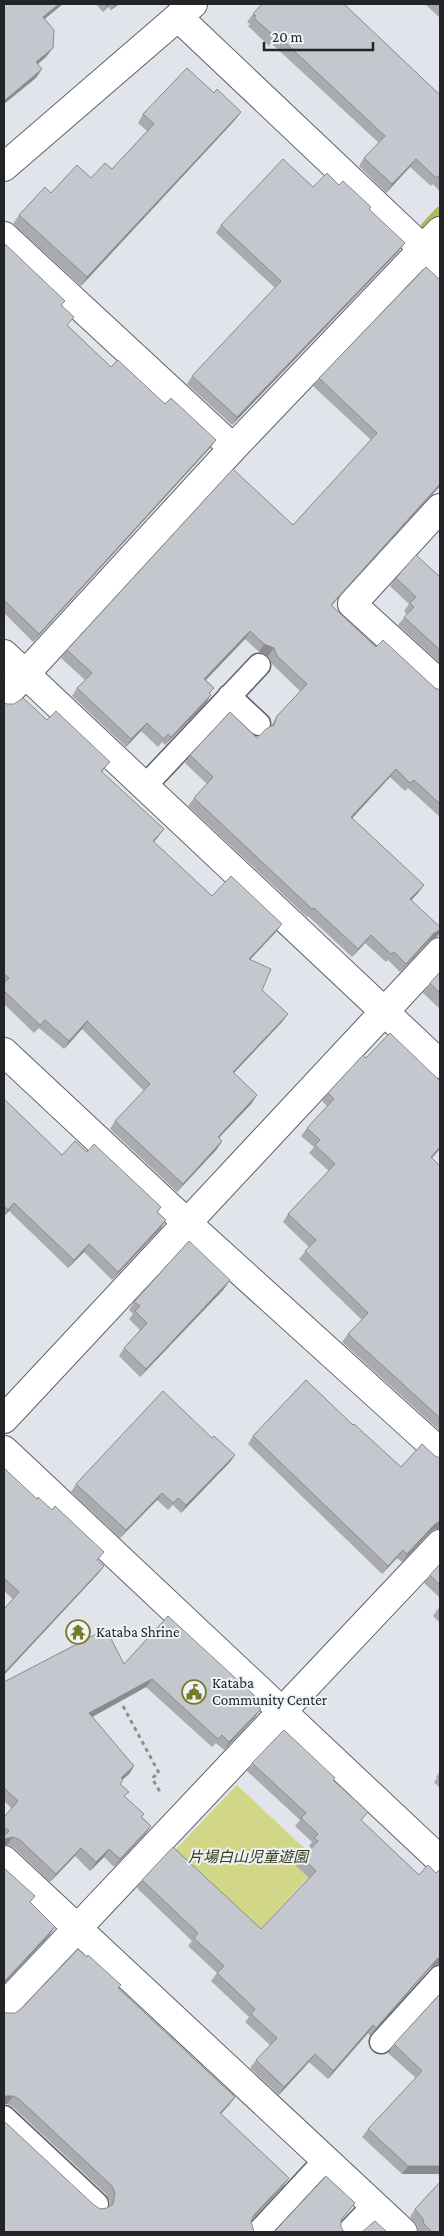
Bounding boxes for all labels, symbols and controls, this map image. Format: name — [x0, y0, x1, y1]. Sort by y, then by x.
scale bar — [264, 20, 373, 52]
text: 20 m — [272, 29, 303, 45]
temple icon: Kataba Shrine — [65, 1619, 91, 1645]
place label: Kataba Shrine — [96, 1624, 180, 1640]
place label: Kataba Community Center — [212, 1675, 328, 1709]
public building icon: Kataba Community Center — [181, 1679, 207, 1705]
park label: 片場白山児童遊園 — [188, 1849, 310, 1865]

